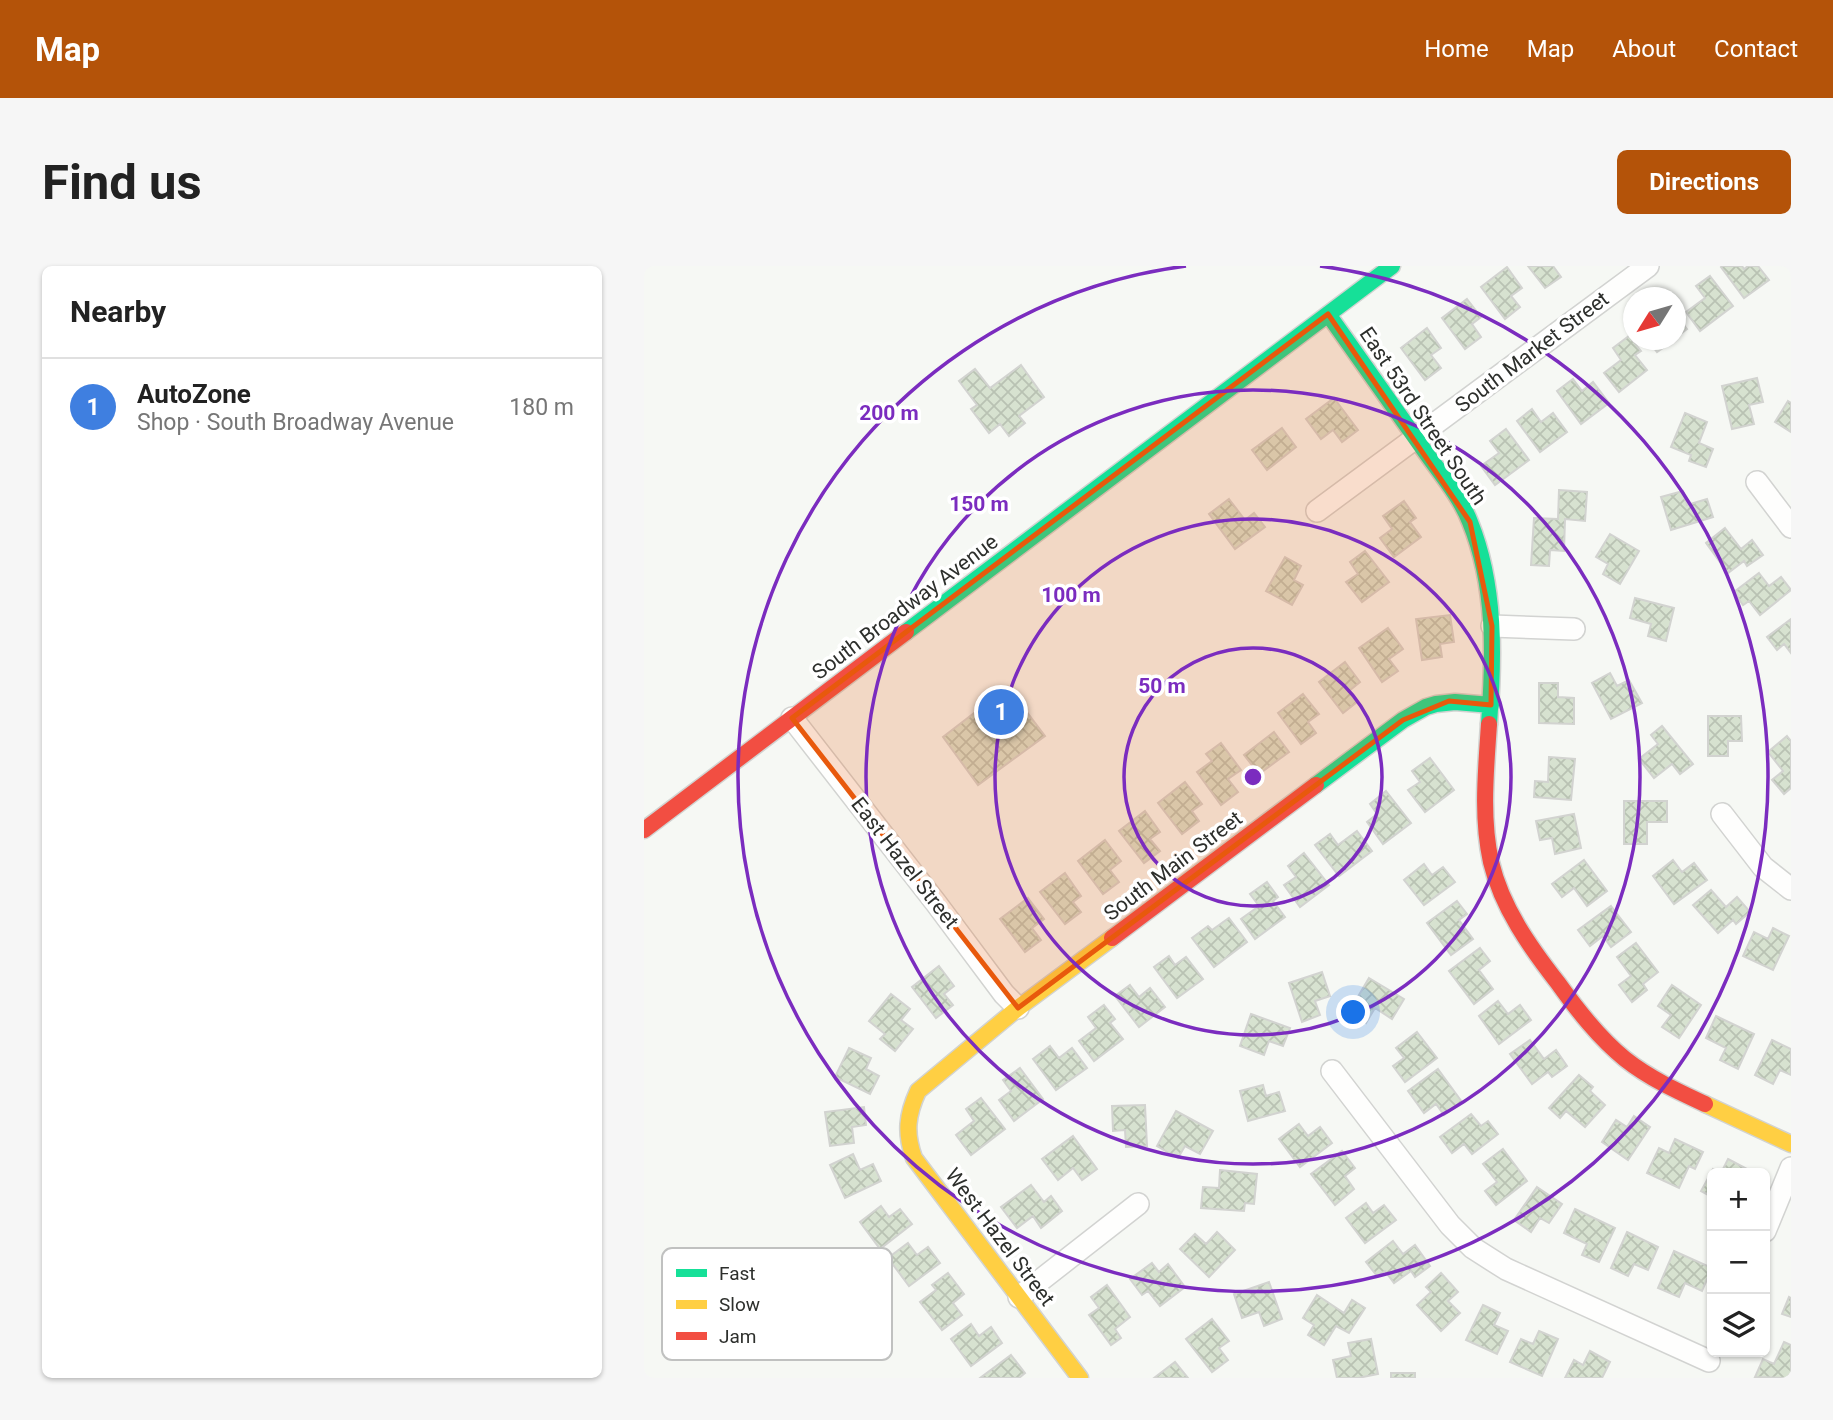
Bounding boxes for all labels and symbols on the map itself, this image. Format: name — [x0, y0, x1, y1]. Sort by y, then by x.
street label: South Market Street — [1451, 286, 1613, 417]
north arrow — [1623, 287, 1686, 350]
street label: East 53rd Street South — [1355, 323, 1491, 509]
text: 200 m — [859, 401, 919, 425]
text: 150 m — [949, 492, 1009, 516]
street label: South Broadway Avenue — [808, 529, 1002, 685]
text: 100 m — [1041, 583, 1101, 607]
text: 50 m — [1138, 674, 1186, 698]
pin: 1 — [978, 686, 1024, 738]
centre of rings — [1241, 765, 1265, 789]
street label: East Hazel Street — [846, 793, 964, 933]
street label: South Main Street — [1099, 806, 1247, 926]
your location — [1336, 995, 1370, 1029]
street label: West Hazel Street — [940, 1164, 1060, 1311]
legend — [662, 1248, 892, 1360]
text: Fast — [719, 1262, 756, 1285]
text: Slow — [719, 1293, 760, 1316]
text: Jam — [719, 1325, 756, 1348]

